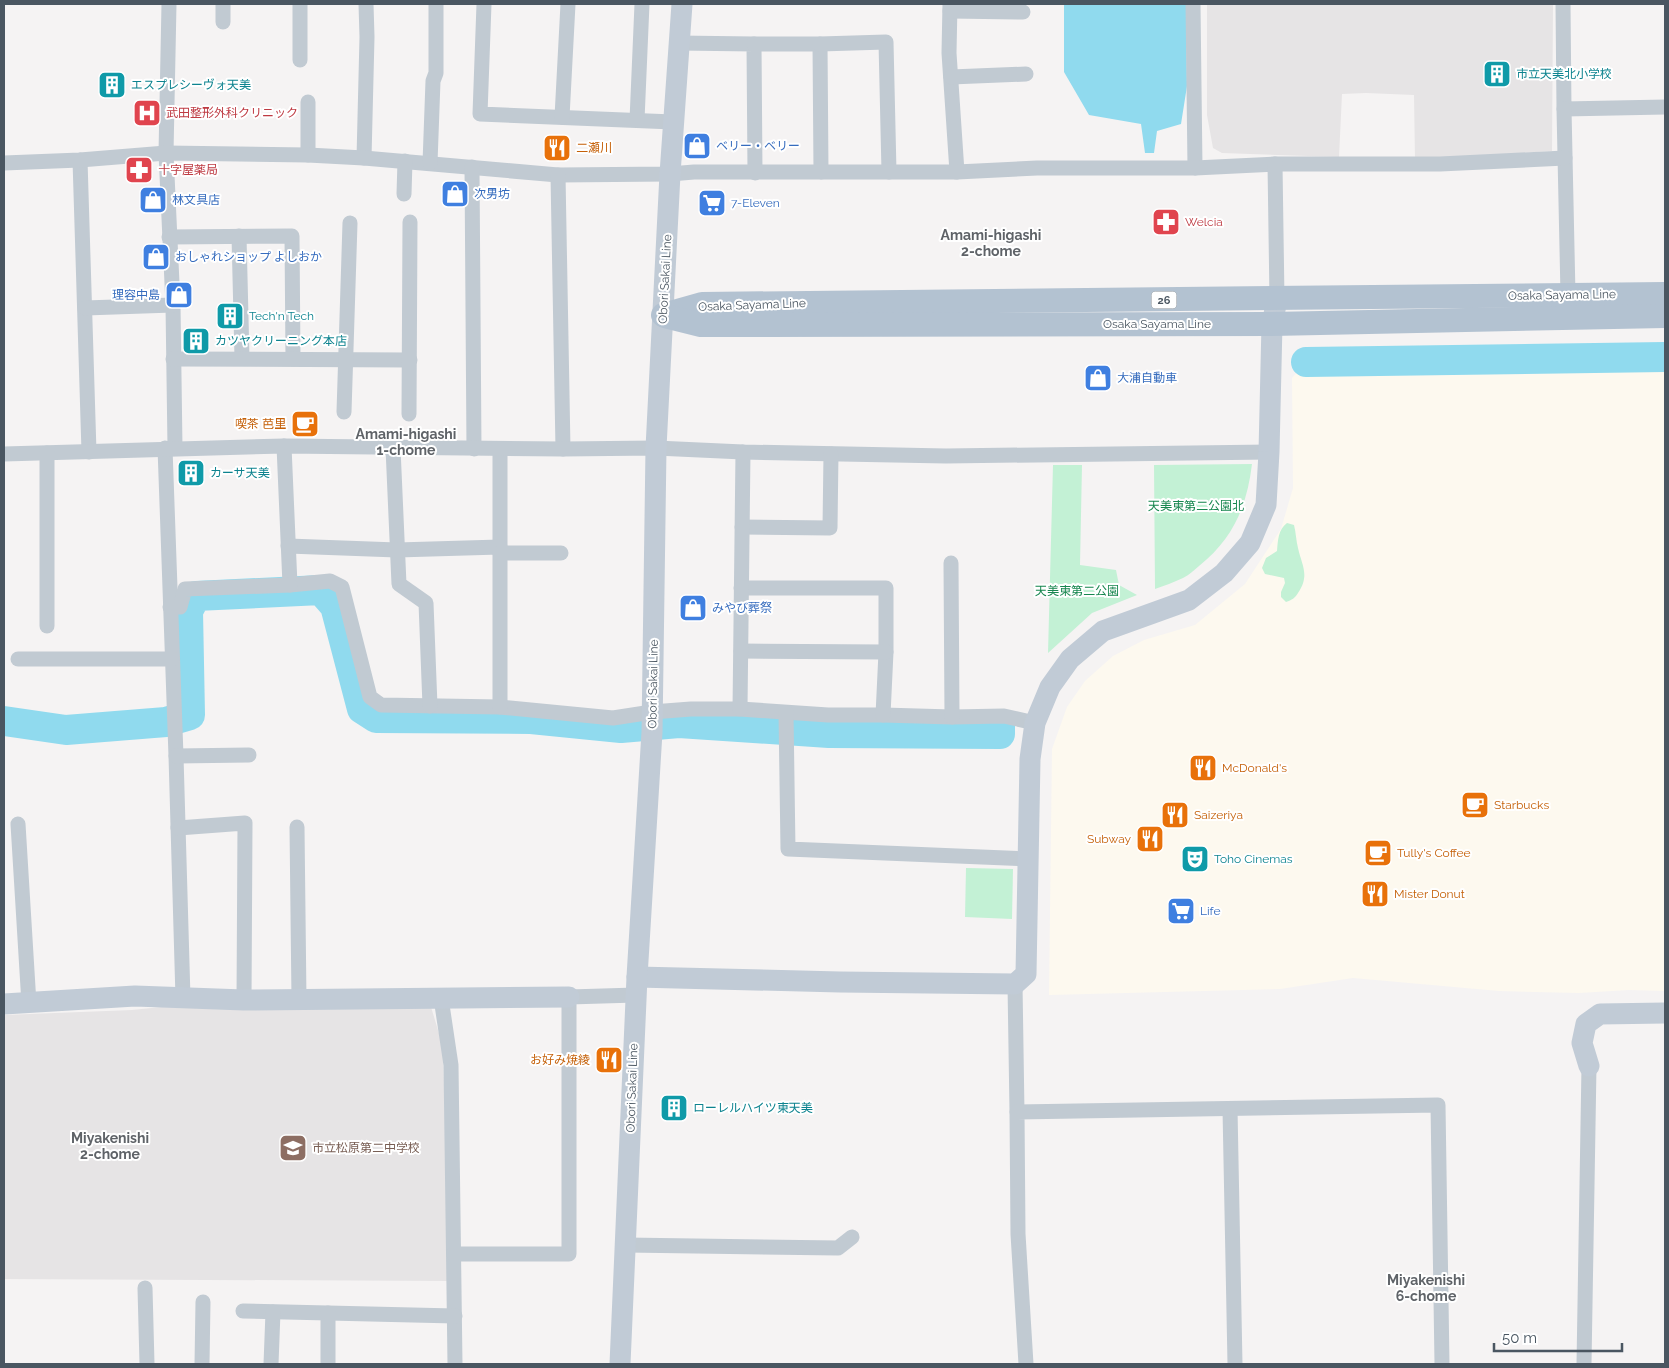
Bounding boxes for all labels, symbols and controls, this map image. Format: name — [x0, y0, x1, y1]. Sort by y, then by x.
building icon: 市立天美北小学校 — [1482, 59, 1512, 89]
place label: 市立天美北小学校 — [1516, 67, 1612, 81]
building icon: エスプレシーヴォ天美 — [97, 70, 127, 100]
place label: エスプレシーヴォ天美 — [131, 78, 251, 92]
hospital icon: 武田整形外科クリニック — [132, 98, 162, 128]
place label: 武田整形外科クリニック — [166, 106, 298, 120]
shop icon: ベリー・ベリー — [682, 131, 712, 161]
restaurant icon: 二瀬川 — [542, 133, 572, 163]
place label: ベリー・ベリー — [716, 139, 800, 153]
place label: 二瀬川 — [576, 141, 612, 155]
pharmacy icon: 十字屋薬局 — [124, 155, 154, 185]
place label: 十字屋薬局 — [158, 163, 218, 177]
shop icon: 次男坊 — [440, 179, 470, 209]
shop icon: 林文具店 — [138, 185, 168, 215]
place label: 次男坊 — [474, 187, 510, 201]
supermarket icon: 7-Eleven — [697, 188, 727, 218]
place label: 林文具店 — [172, 193, 220, 207]
place label: 7-Eleven — [731, 196, 780, 210]
pharmacy icon: Welcia — [1151, 207, 1181, 237]
place label: Welcia — [1185, 215, 1223, 229]
district label: Amami-higashi 2-chome — [941, 227, 1041, 259]
street label: Obori Sakai Line — [656, 234, 674, 324]
shop icon: おしゃれショップ よしおか — [141, 242, 171, 272]
place label: おしゃれショップ よしおか — [175, 250, 322, 264]
shop icon: 理容中島 — [164, 280, 194, 310]
street label: Osaka Sayama Line — [1508, 287, 1616, 303]
place label: 理容中島 — [112, 288, 160, 302]
road number: 26 — [1152, 292, 1176, 308]
street label: Osaka Sayama Line — [698, 296, 806, 314]
building icon: Tech'n Tech — [215, 301, 245, 331]
place label: Tech'n Tech — [249, 309, 314, 323]
street label: Osaka Sayama Line — [1103, 317, 1211, 331]
building icon: カツヤクリーニング本店 — [181, 326, 211, 356]
place label: カツヤクリーニング本店 — [215, 334, 347, 348]
shop icon: 大浦自動車 — [1083, 363, 1113, 393]
place label: 大浦自動車 — [1117, 371, 1177, 385]
cafe icon: 喫茶 芭里 — [290, 409, 320, 439]
place label: 喫茶 芭里 — [235, 417, 286, 431]
district label: Amami-higashi 1-chome — [356, 426, 456, 458]
building icon: カーサ天美 — [176, 458, 206, 488]
place label: カーサ天美 — [210, 466, 270, 480]
park label: 天美東第二公園北 — [1148, 499, 1244, 513]
park label: 天美東第二公園 — [1035, 584, 1119, 598]
shop icon: みやび葬祭 — [678, 593, 708, 623]
place label: みやび葬祭 — [712, 601, 772, 615]
street label: Obori Sakai Line — [645, 639, 661, 729]
restaurant icon: McDonald's — [1188, 753, 1218, 783]
place label: McDonald's — [1222, 761, 1287, 775]
cafe icon: Starbucks — [1460, 790, 1490, 820]
place label: Starbucks — [1494, 798, 1549, 812]
restaurant icon: Saizeriya — [1160, 800, 1190, 830]
place label: Saizeriya — [1194, 808, 1243, 822]
restaurant icon: Subway — [1135, 824, 1165, 854]
place label: Subway — [1087, 832, 1131, 846]
cafe icon: Tully's Coffee — [1363, 838, 1393, 868]
theatre icon: Toho Cinemas — [1180, 844, 1210, 874]
place label: Tully's Coffee — [1397, 846, 1471, 860]
place label: Toho Cinemas — [1214, 852, 1293, 866]
restaurant icon: Mister Donut — [1360, 879, 1390, 909]
place label: Mister Donut — [1394, 887, 1465, 901]
supermarket icon: Life — [1166, 896, 1196, 926]
place label: Life — [1200, 904, 1220, 918]
street label: Obori Sakai Line — [623, 1043, 641, 1133]
restaurant icon: お好み焼綾 — [594, 1045, 624, 1075]
place label: お好み焼綾 — [530, 1053, 590, 1067]
building icon: ローレルハイツ東天美 — [659, 1093, 689, 1123]
place label: ローレルハイツ東天美 — [693, 1101, 813, 1115]
district label: Miyakenishi 2-chome — [71, 1130, 149, 1162]
school or university icon: 市立松原第二中学校 — [278, 1133, 308, 1163]
place label: 市立松原第二中学校 — [312, 1141, 420, 1155]
district label: Miyakenishi 6-chome — [1387, 1272, 1465, 1304]
scale bar — [1494, 1320, 1622, 1352]
text: 50 m — [1502, 1329, 1537, 1347]

